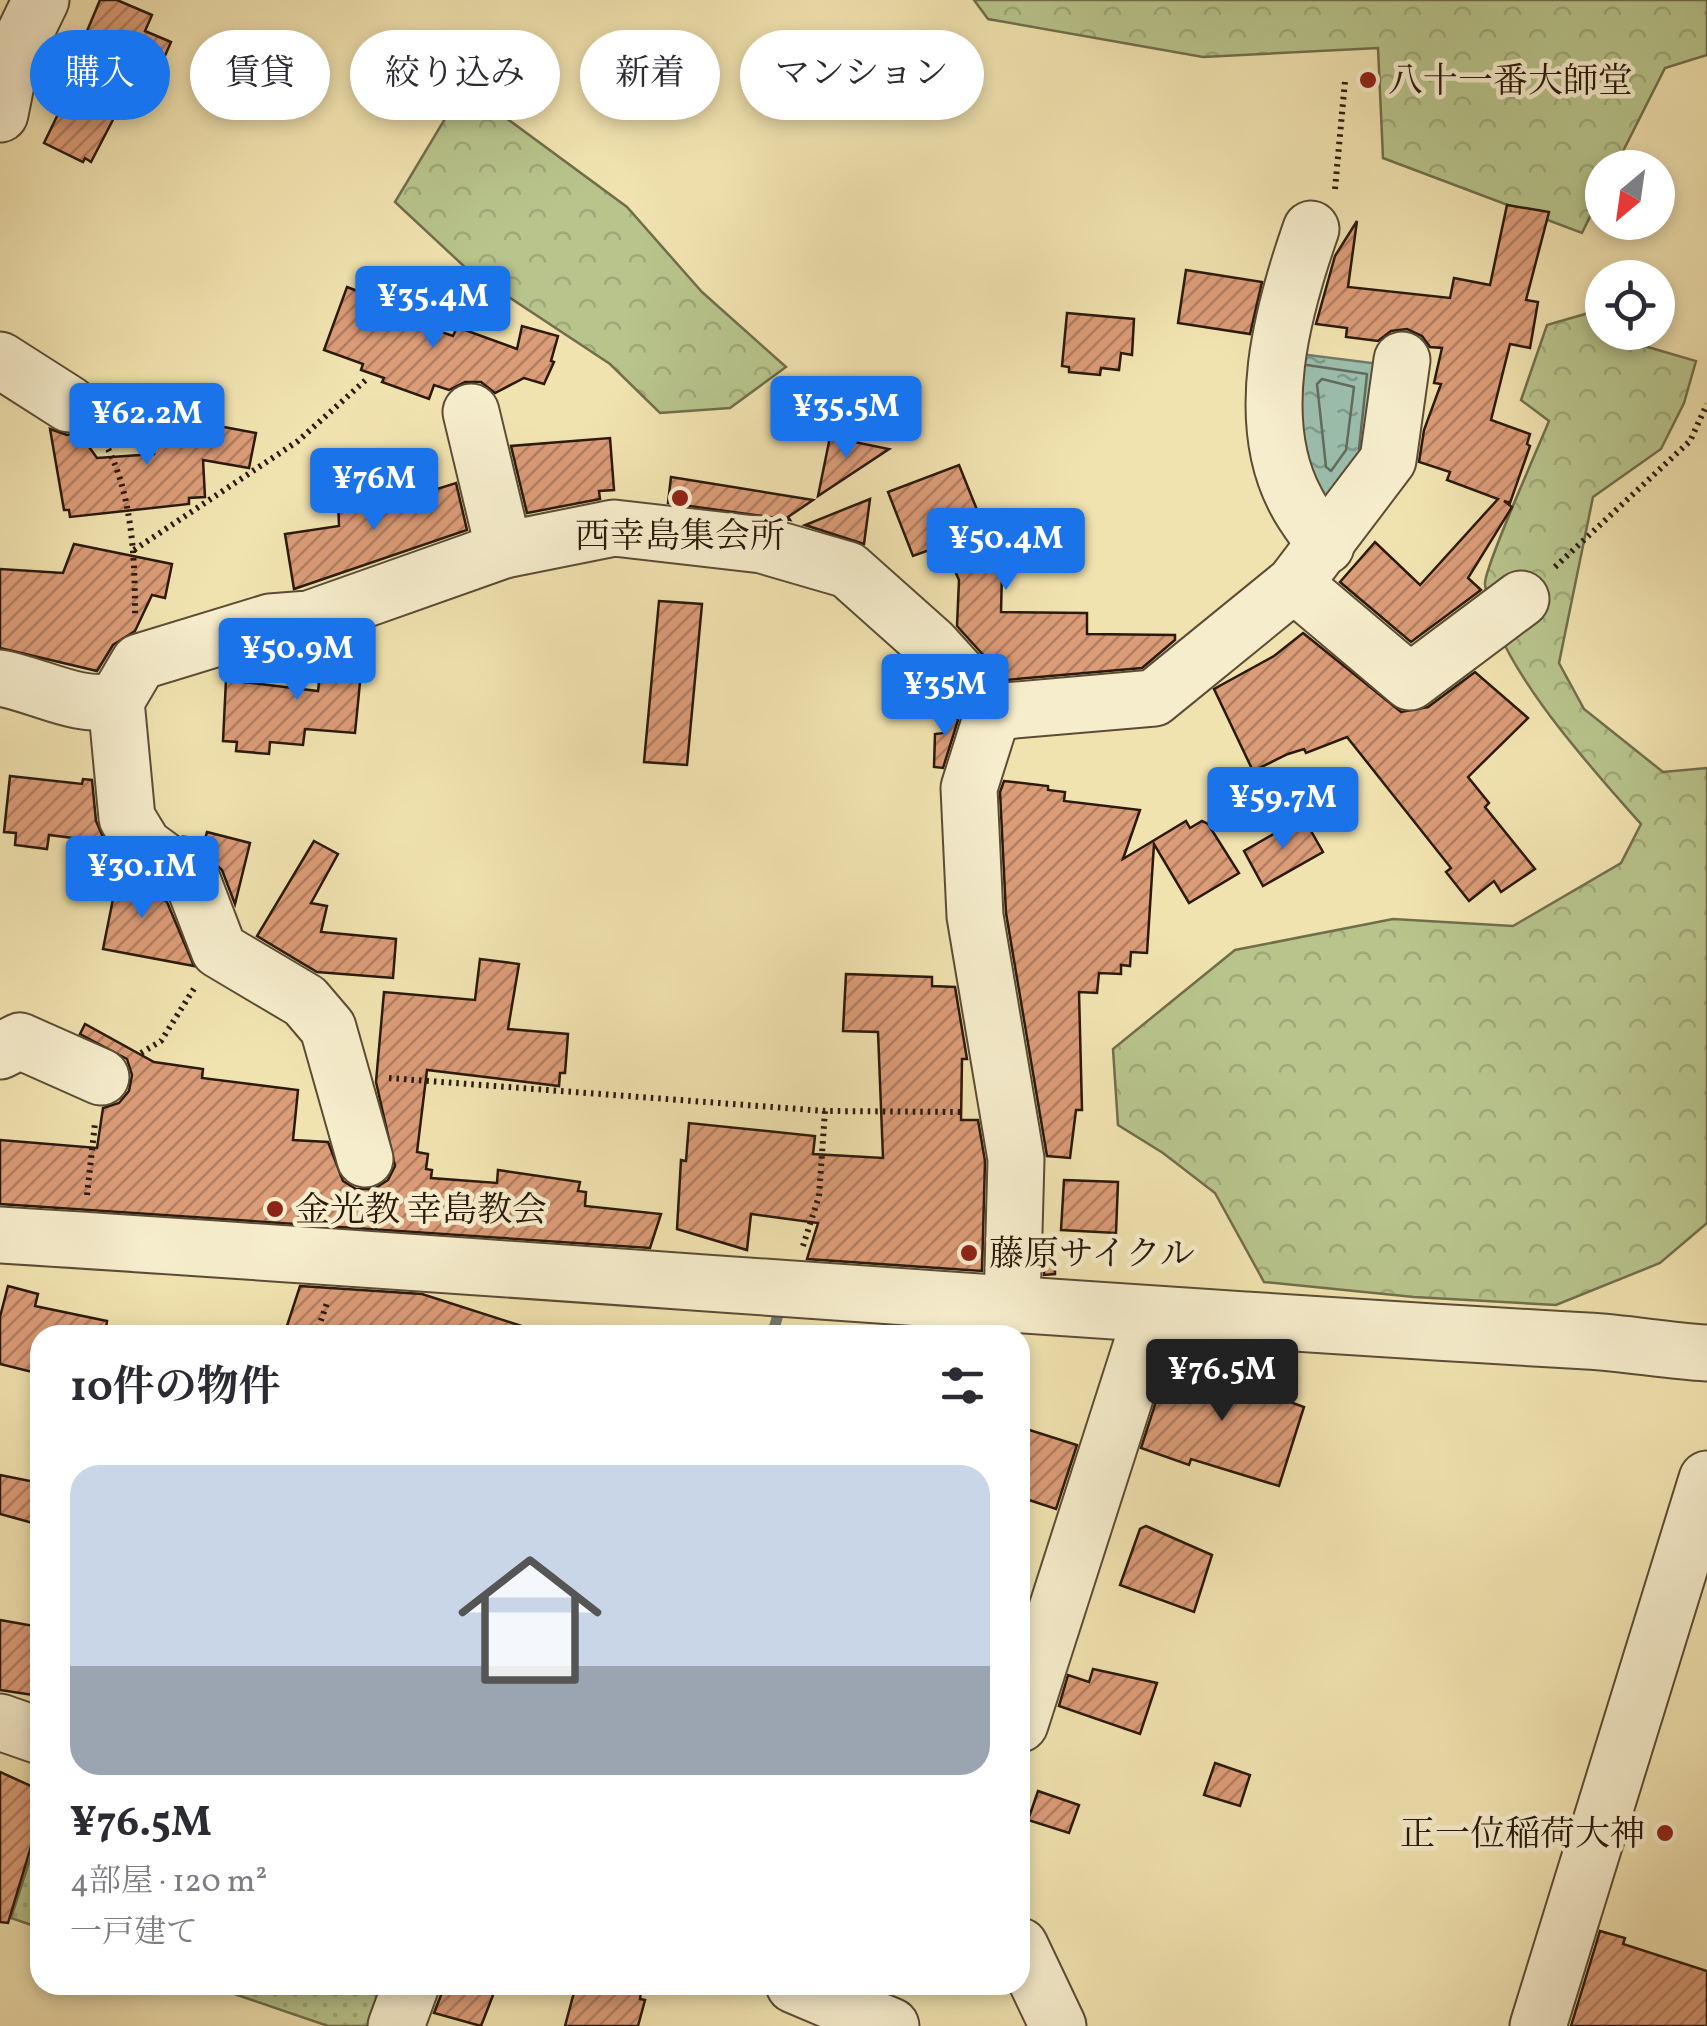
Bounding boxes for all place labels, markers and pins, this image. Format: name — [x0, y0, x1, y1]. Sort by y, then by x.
place label: 八十一番大師堂 — [1388, 59, 1633, 107]
marker: 八十一番大師堂 — [1357, 69, 1379, 91]
pin: ¥35.4M — [352, 266, 514, 351]
pin: ¥35.5M — [765, 376, 927, 461]
pin: ¥62.2M — [66, 383, 228, 468]
pin: ¥76M — [315, 448, 433, 533]
marker: 西幸島集会所 — [669, 487, 691, 509]
pin: ¥50.4M — [925, 508, 1087, 593]
place label: 西幸島集会所 — [575, 514, 785, 562]
pin: ¥50.9M — [216, 618, 378, 703]
pin: ¥35M — [886, 654, 1004, 739]
pin: ¥59.7M — [1202, 767, 1364, 852]
pin: ¥30.1M — [61, 836, 223, 921]
place label: 金光教 幸島教会 — [295, 1188, 547, 1236]
marker: 金光教 幸島教会 — [264, 1198, 286, 1220]
place label: 藤原サイクル — [989, 1232, 1195, 1280]
marker: 藤原サイクル — [958, 1242, 980, 1264]
pin: ¥76.5M — [1141, 1339, 1303, 1424]
place label: 正一位稲荷大神 — [1400, 1812, 1645, 1860]
marker: 正一位稲荷大神 — [1654, 1822, 1676, 1844]

